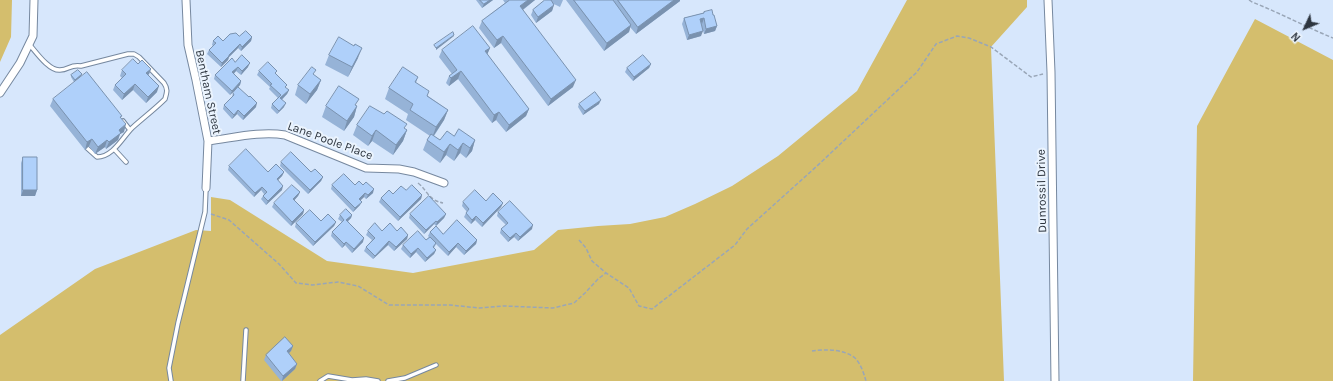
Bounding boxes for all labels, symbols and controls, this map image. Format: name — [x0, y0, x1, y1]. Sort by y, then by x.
north arrow — [1285, 8, 1325, 48]
text: N — [1289, 29, 1303, 44]
street label: Bentham Street — [192, 48, 224, 136]
street label: Lane Poole Place — [285, 119, 375, 163]
street label: Dunrossil Drive — [1034, 149, 1050, 233]

